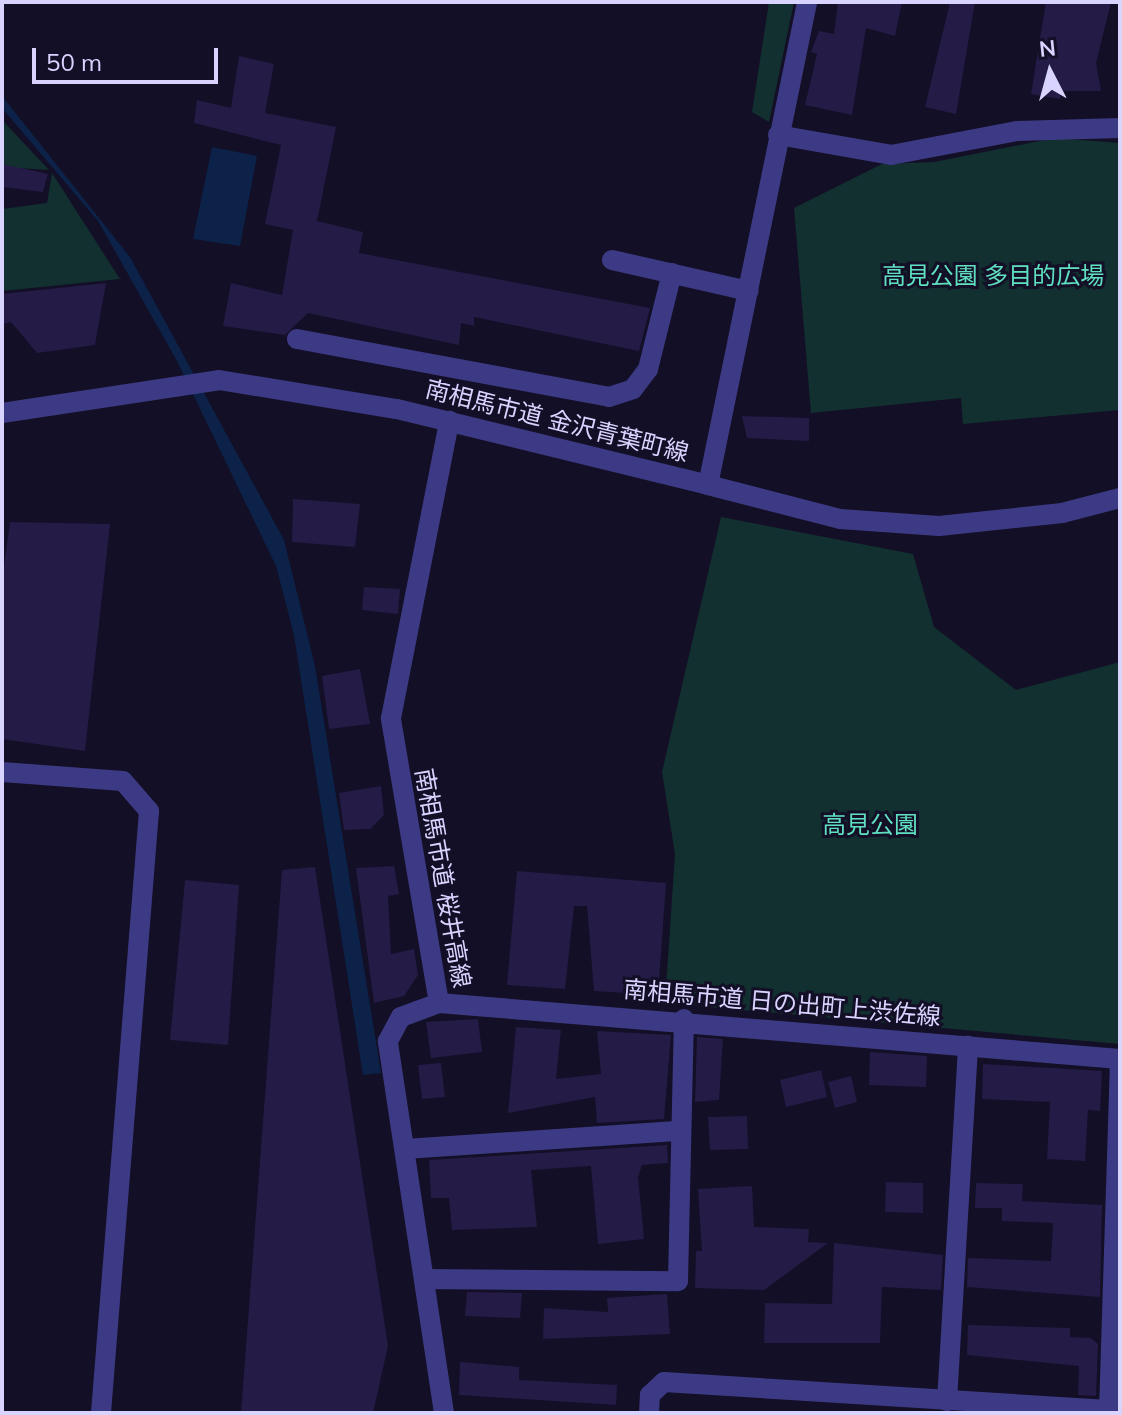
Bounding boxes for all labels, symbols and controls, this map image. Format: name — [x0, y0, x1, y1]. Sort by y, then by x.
scale bar — [36, 32, 222, 82]
north arrow — [1010, 32, 1090, 112]
text: N — [1038, 33, 1057, 63]
text: 50 m — [46, 47, 102, 77]
park label: 高見公園 多目的広場 — [882, 262, 1104, 290]
street label: 南相馬市道 金沢青葉町線 — [422, 374, 692, 468]
street label: 南相馬市道 桜井高線 — [410, 766, 476, 990]
park label: 高見公園 — [822, 811, 918, 839]
street label: 南相馬市道 日の出町上渋佐線 — [622, 975, 942, 1031]

